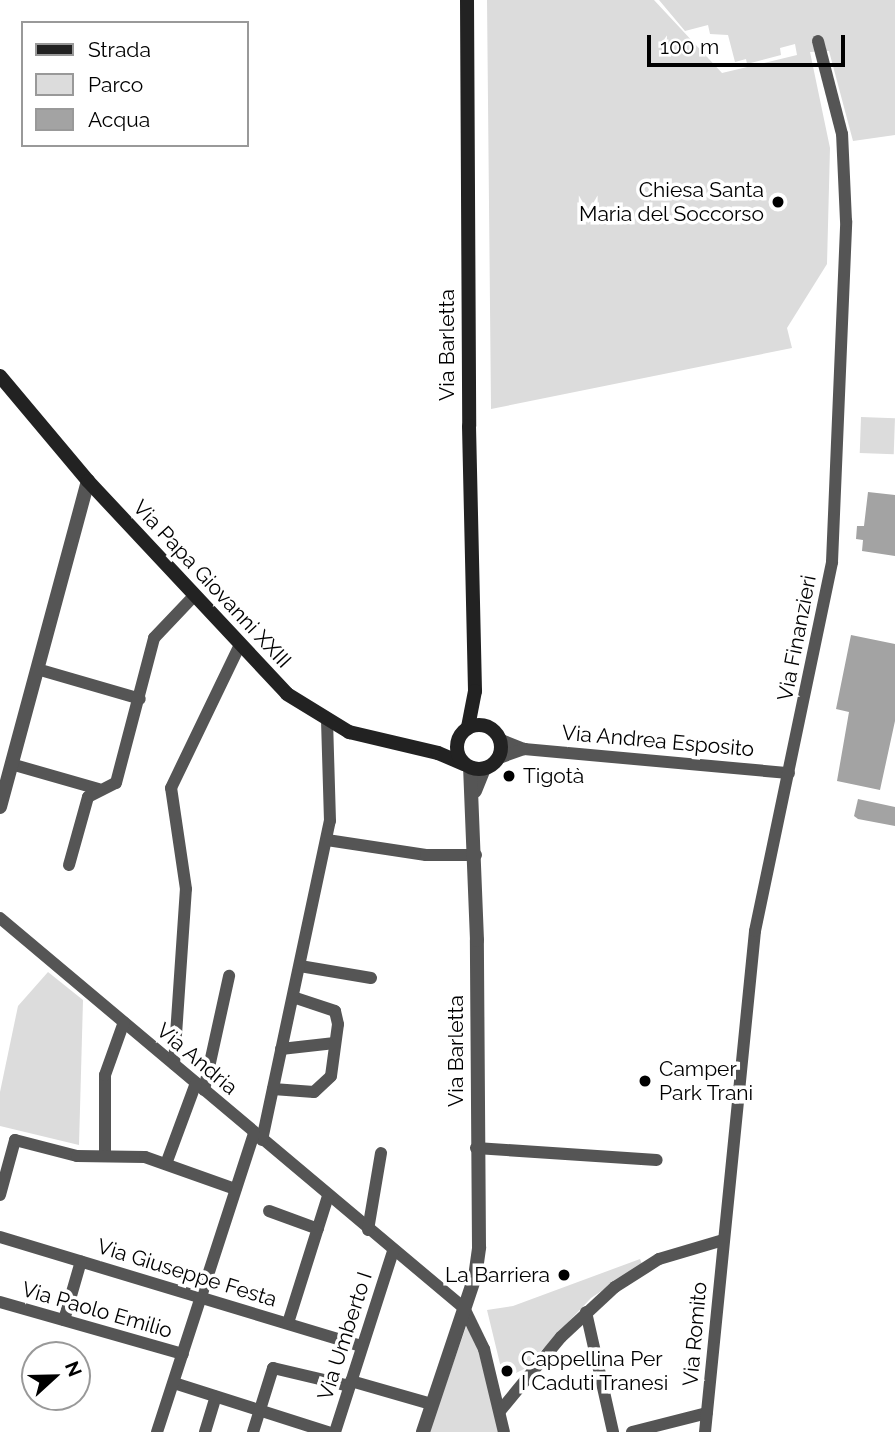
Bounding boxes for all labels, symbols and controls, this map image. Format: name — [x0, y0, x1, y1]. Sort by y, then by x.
legend — [21, 21, 248, 147]
scale bar — [650, 21, 848, 65]
text: 100 m — [660, 34, 719, 59]
text: Strada — [88, 37, 151, 62]
text: Parco — [88, 72, 143, 97]
text: Acqua — [88, 107, 150, 132]
place label: Chiesa Santa Maria del Soccorso — [578, 177, 764, 227]
marker: Chiesa Santa Maria del Soccorso — [770, 194, 786, 210]
street label: Via Barletta — [434, 289, 460, 401]
street label: Via Papa Giovanni XXIII — [128, 495, 296, 673]
street label: Via Finanzieri — [772, 573, 822, 703]
street label: Via Andrea Esposito — [560, 720, 756, 762]
place label: Tigotà — [523, 763, 584, 789]
marker: Tigotà — [501, 768, 517, 784]
street label: Via Barletta — [443, 995, 469, 1107]
street label: Via Andria — [151, 1018, 243, 1100]
place label: Camper Park Trani — [659, 1056, 754, 1106]
marker: Camper Park Trani — [637, 1073, 653, 1089]
street label: Via Giuseppe Festa — [94, 1234, 280, 1312]
place label: La Barriera — [445, 1262, 550, 1288]
marker: La Barriera — [556, 1267, 572, 1283]
street label: Via Umberto I — [312, 1269, 378, 1403]
street label: Via Paolo Emilio — [19, 1276, 175, 1344]
street label: Via Romito — [678, 1281, 712, 1387]
north arrow — [21, 1341, 91, 1411]
place label: Cappellina Per I Caduti Tranesi — [521, 1346, 669, 1396]
text: N — [61, 1358, 87, 1380]
marker: Cappellina Per I Caduti Tranesi — [499, 1363, 515, 1379]

